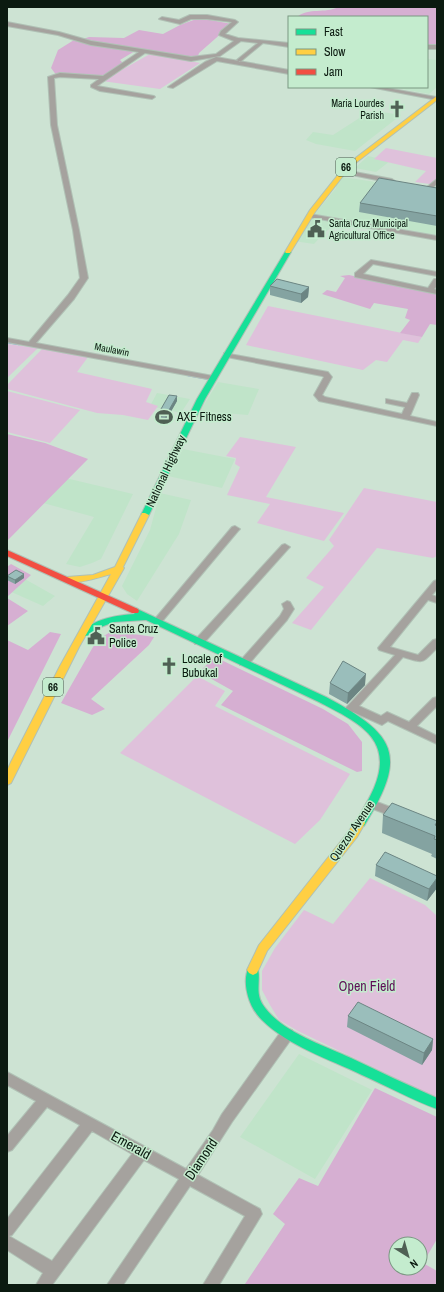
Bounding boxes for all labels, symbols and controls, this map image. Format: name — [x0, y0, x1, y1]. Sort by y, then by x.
legend — [288, 16, 428, 88]
text: Fast — [324, 24, 343, 40]
text: Slow — [324, 44, 346, 60]
text: Jam — [324, 64, 343, 80]
place label: Maria Lourdes Parish — [331, 97, 384, 122]
church icon: Maria Lourdes Parish — [387, 99, 407, 119]
road number: 66 — [336, 158, 356, 176]
place label: Santa Cruz Municipal Agricultural Office — [328, 217, 408, 242]
public building icon: Santa Cruz Municipal Agricultural Office — [306, 219, 326, 239]
street label: Maulawin — [93, 340, 130, 359]
sports icon: AXE Fitness — [154, 407, 174, 427]
place label: AXE Fitness — [176, 409, 232, 425]
street label: National Highway — [142, 432, 190, 510]
place label: Santa Cruz Police — [109, 621, 158, 651]
public building icon: Santa Cruz Police — [86, 626, 106, 646]
place label: Locale of Bubukal — [182, 651, 222, 681]
church icon: Locale of Bubukal — [159, 656, 179, 676]
road number: 66 — [43, 678, 63, 696]
street label: Quezon Avenue — [326, 798, 378, 864]
park label: Open Field — [339, 977, 395, 995]
street label: Emerald — [108, 1127, 154, 1163]
street label: Diamond — [181, 1135, 221, 1183]
north arrow — [388, 1236, 428, 1276]
text: N — [407, 1256, 421, 1272]

